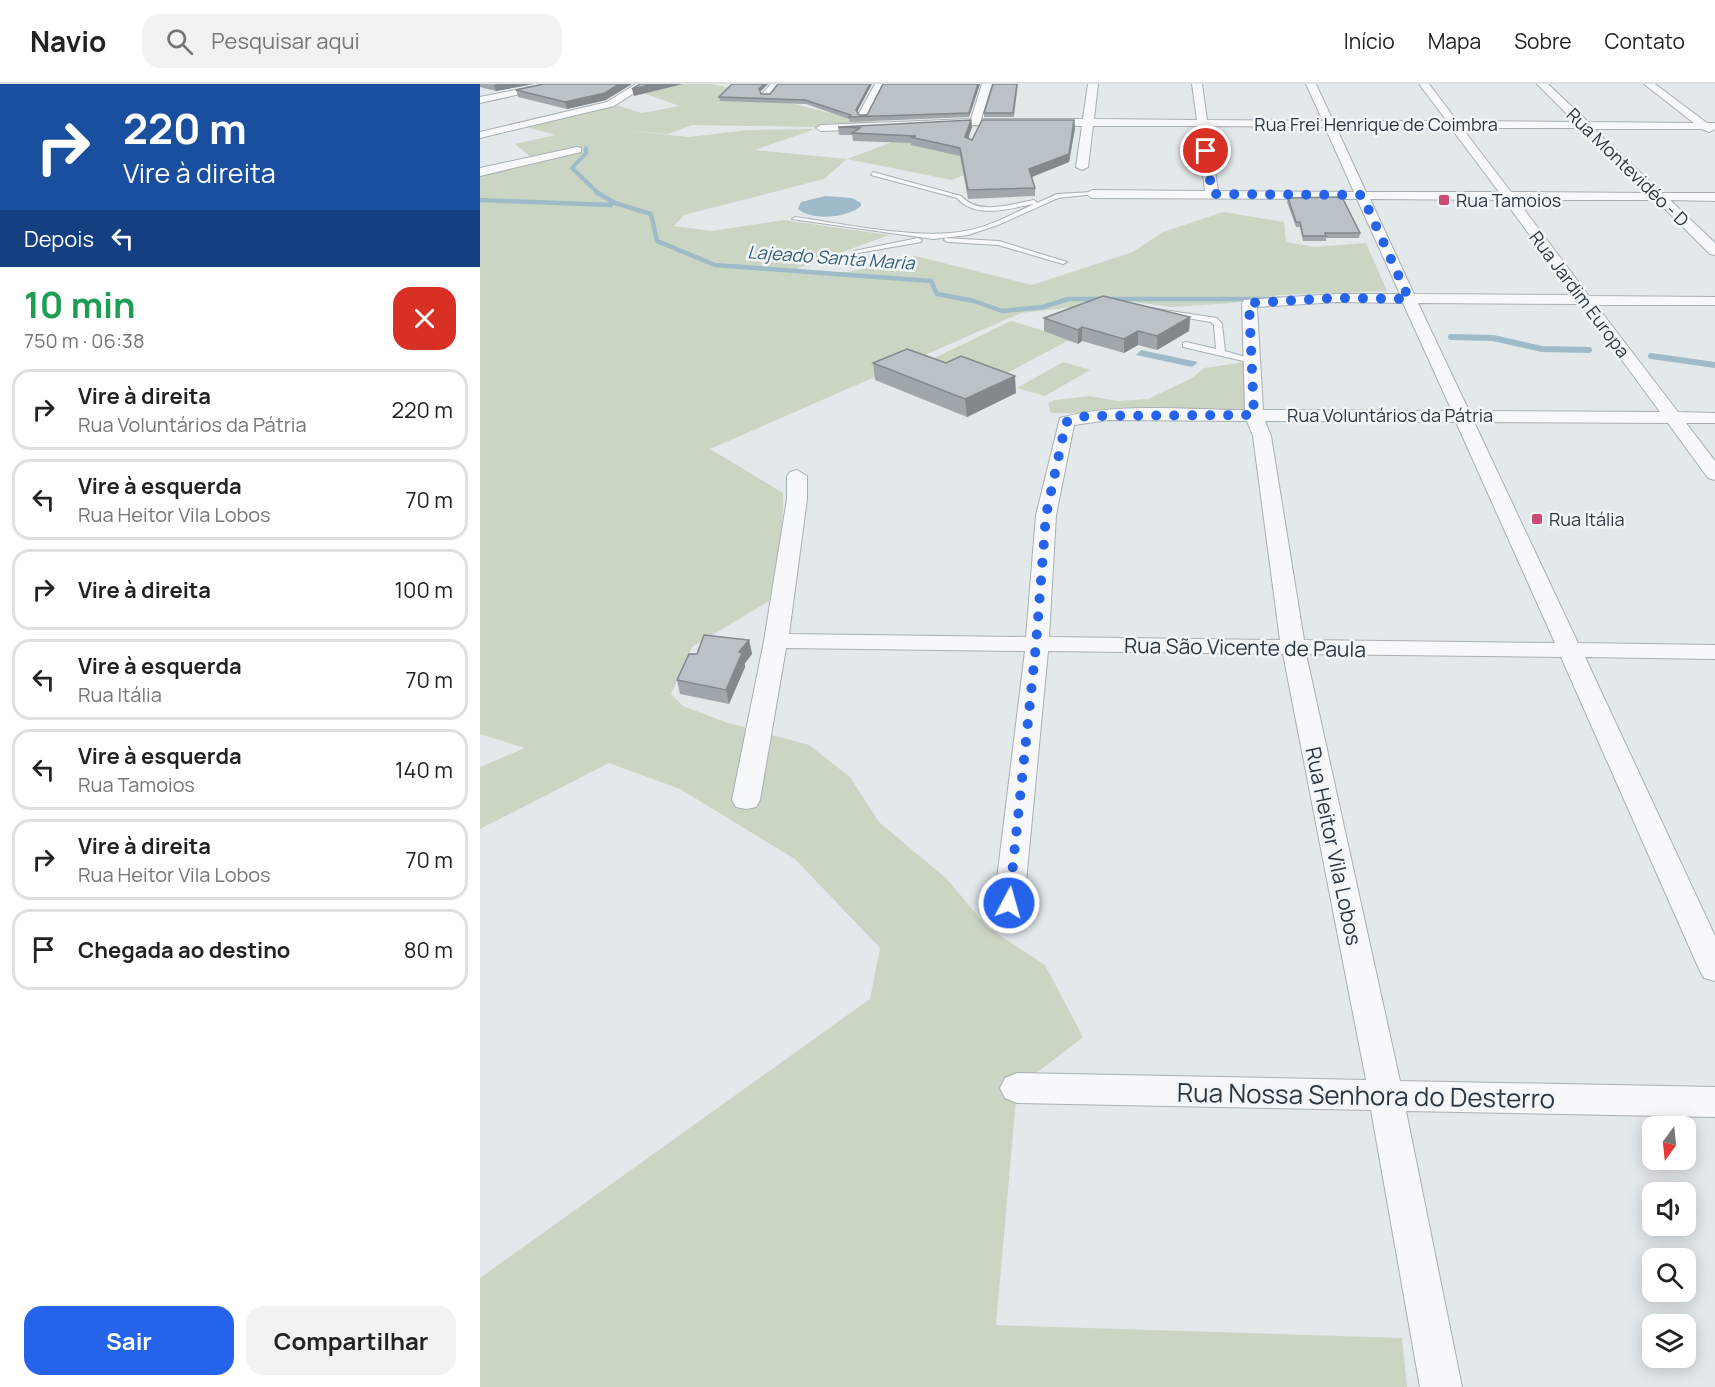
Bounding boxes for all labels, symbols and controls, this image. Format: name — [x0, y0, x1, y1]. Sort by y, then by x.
search box — [142, 14, 562, 68]
text: Navio — [30, 22, 106, 60]
icon: search — [163, 25, 196, 58]
text: Pesquisar aqui — [211, 26, 360, 56]
text: Início — [1344, 27, 1395, 55]
text: Mapa — [1428, 27, 1481, 55]
text: Sobre — [1514, 27, 1572, 55]
text: Contato — [1605, 27, 1685, 55]
text: 220 m — [123, 99, 247, 157]
street label: Rua Montevidéo - D — [1562, 102, 1694, 232]
icon: right — [24, 108, 102, 186]
street label: Rua Frei Henrique de Coimbra — [1254, 112, 1498, 136]
pin — [1180, 125, 1231, 176]
icon: arrive — [1189, 134, 1222, 167]
text: Vire à direita — [123, 154, 276, 191]
place label: Rua Tamoios — [1456, 188, 1561, 212]
marker: Rua Tamoios — [1437, 193, 1451, 207]
icon: left — [106, 222, 139, 255]
text: Depois — [24, 224, 94, 254]
street label: Rua Jardim Europa — [1524, 226, 1636, 362]
water label: Lajeado Santa Maria — [747, 239, 916, 275]
text: 10 min — [24, 280, 136, 329]
button: close — [393, 287, 456, 350]
text: 750 m · 06:38 — [24, 327, 145, 354]
text: Vire à direita — [78, 381, 211, 411]
icon: right — [27, 393, 60, 426]
text: 220 m — [391, 395, 453, 425]
street label: Rua Voluntários da Pátria — [1287, 403, 1493, 427]
text: Rua Voluntários da Pátria — [78, 411, 307, 438]
text: Vire à esquerda — [78, 471, 242, 501]
icon: left — [27, 483, 60, 516]
text: 70 m — [405, 485, 453, 515]
text: Rua Heitor Vila Lobos — [78, 501, 271, 528]
place label: Rua Itália — [1549, 507, 1624, 531]
marker: Rua Itália — [1530, 512, 1544, 526]
icon: right — [27, 573, 60, 606]
text: Vire à direita — [78, 575, 211, 605]
text: 100 m — [395, 575, 453, 605]
street label: Rua São Vicente de Paula — [1124, 631, 1366, 663]
text: Vire à esquerda — [78, 651, 242, 681]
icon: left — [27, 663, 60, 696]
text: 70 m — [405, 665, 453, 695]
text: Rua Itália — [78, 681, 162, 708]
text: Vire à esquerda — [78, 741, 242, 771]
street label: Rua Heitor Vila Lobos — [1299, 744, 1369, 948]
icon: left — [27, 753, 60, 786]
text: 140 m — [395, 755, 453, 785]
text: Rua Tamoios — [78, 771, 195, 798]
text: Vire à direita — [78, 831, 211, 861]
icon: right — [27, 843, 60, 876]
text: 70 m — [405, 845, 453, 875]
text: Rua Heitor Vila Lobos — [78, 861, 271, 888]
position arrow — [977, 871, 1041, 935]
icon: arrive — [27, 933, 60, 966]
text: Chegada ao destino — [78, 935, 290, 965]
text: 80 m — [404, 935, 453, 965]
street label: Rua Nossa Senhora do Desterro — [1177, 1074, 1555, 1116]
north arrow — [1642, 1116, 1696, 1170]
map controls — [1642, 1116, 1696, 1368]
button: sound — [1642, 1182, 1696, 1236]
button: search — [1642, 1248, 1696, 1302]
button: Sair — [24, 1306, 234, 1375]
button: Compartilhar — [246, 1306, 456, 1375]
button: layers — [1642, 1314, 1696, 1368]

